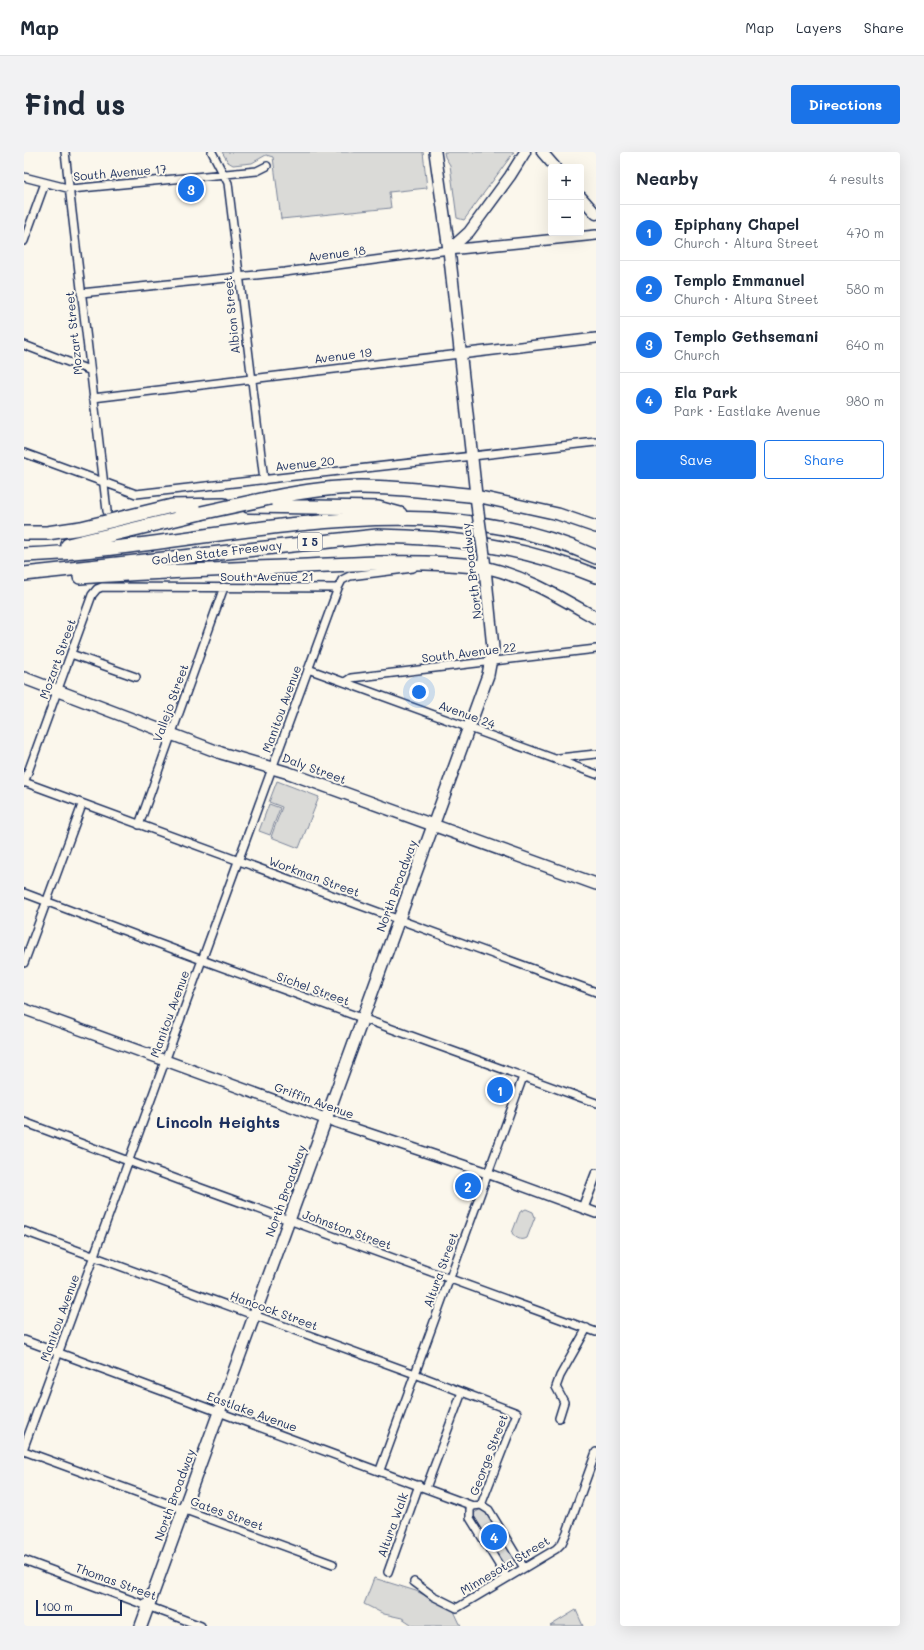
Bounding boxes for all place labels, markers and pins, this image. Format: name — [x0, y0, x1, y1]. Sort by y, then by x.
pin: 3 — [178, 174, 204, 204]
pin: 1 — [487, 1075, 513, 1105]
pin: 2 — [455, 1171, 481, 1201]
pin: 4 — [481, 1522, 507, 1552]

